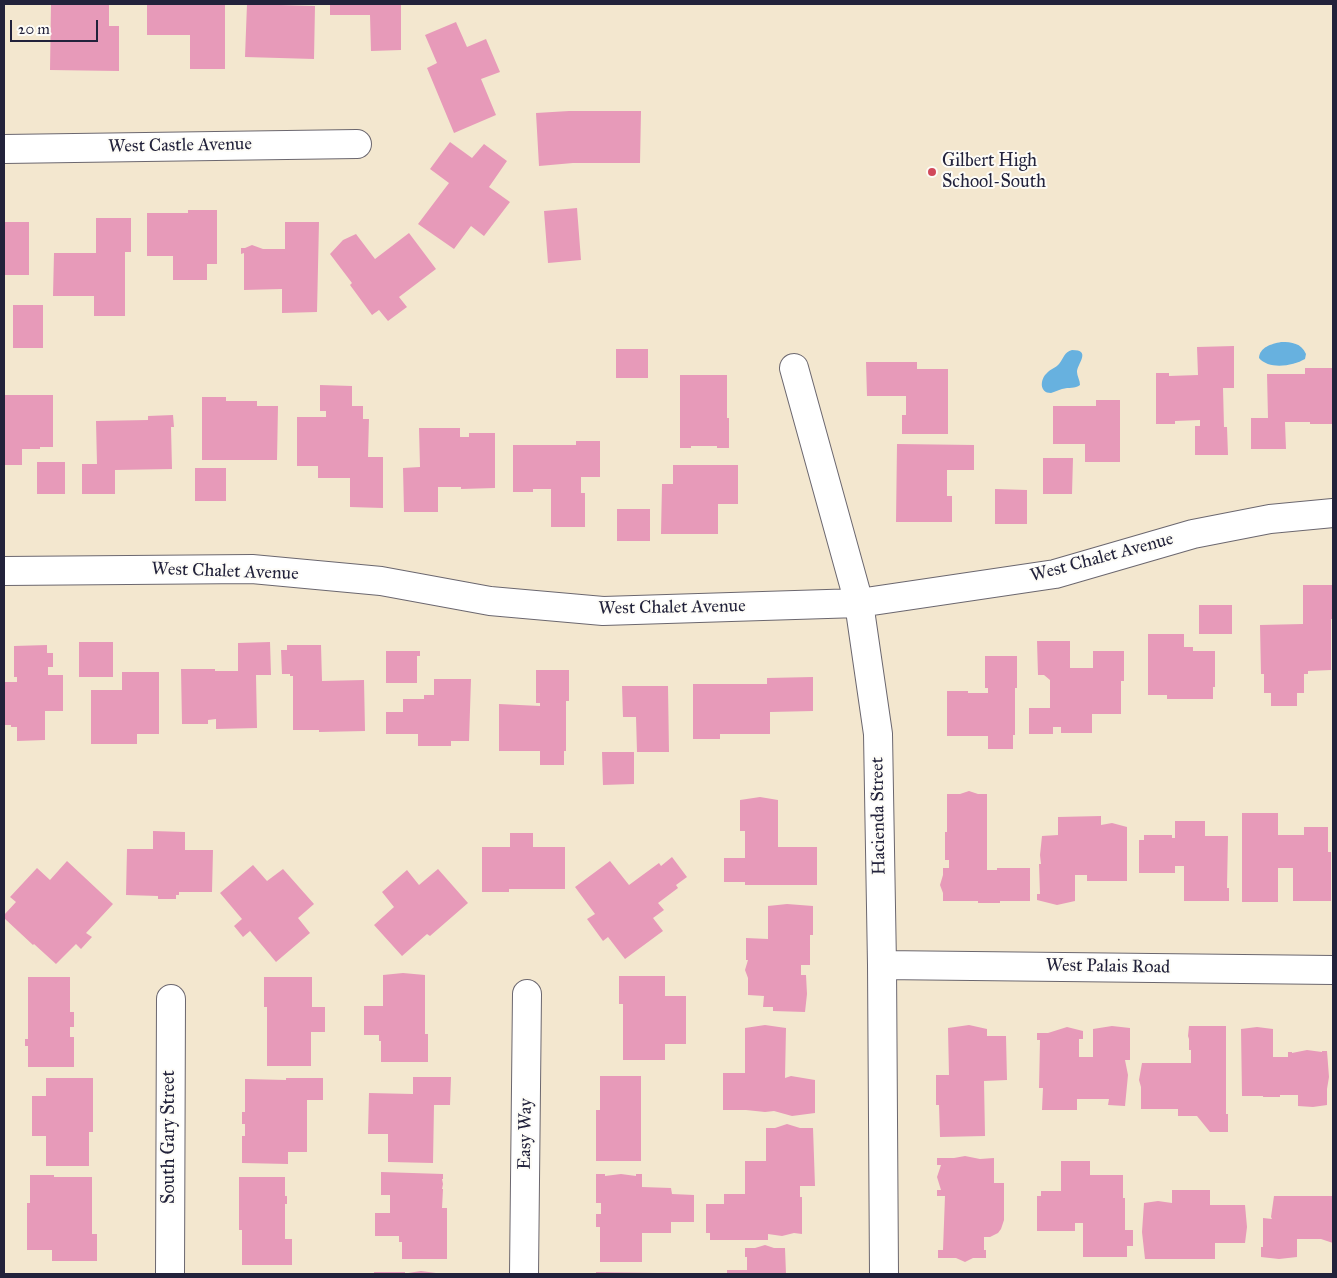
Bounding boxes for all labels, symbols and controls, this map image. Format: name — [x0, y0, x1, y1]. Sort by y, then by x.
scale bar — [12, 10, 100, 42]
text: 20 m — [18, 20, 50, 38]
street label: West Castle Avenue — [108, 134, 252, 158]
place label: Gilbert High School-South — [942, 151, 1046, 193]
marker: Gilbert High School-South — [926, 166, 938, 178]
street label: West Chalet Avenue — [1028, 529, 1176, 587]
street label: West Chalet Avenue — [151, 559, 299, 585]
street label: West Chalet Avenue — [598, 596, 746, 620]
street label: Hacienda Street — [867, 757, 891, 875]
street label: West Palais Road — [1046, 955, 1170, 979]
street label: South Gary Street — [159, 1070, 181, 1204]
street label: Easy Way — [515, 1098, 537, 1170]

